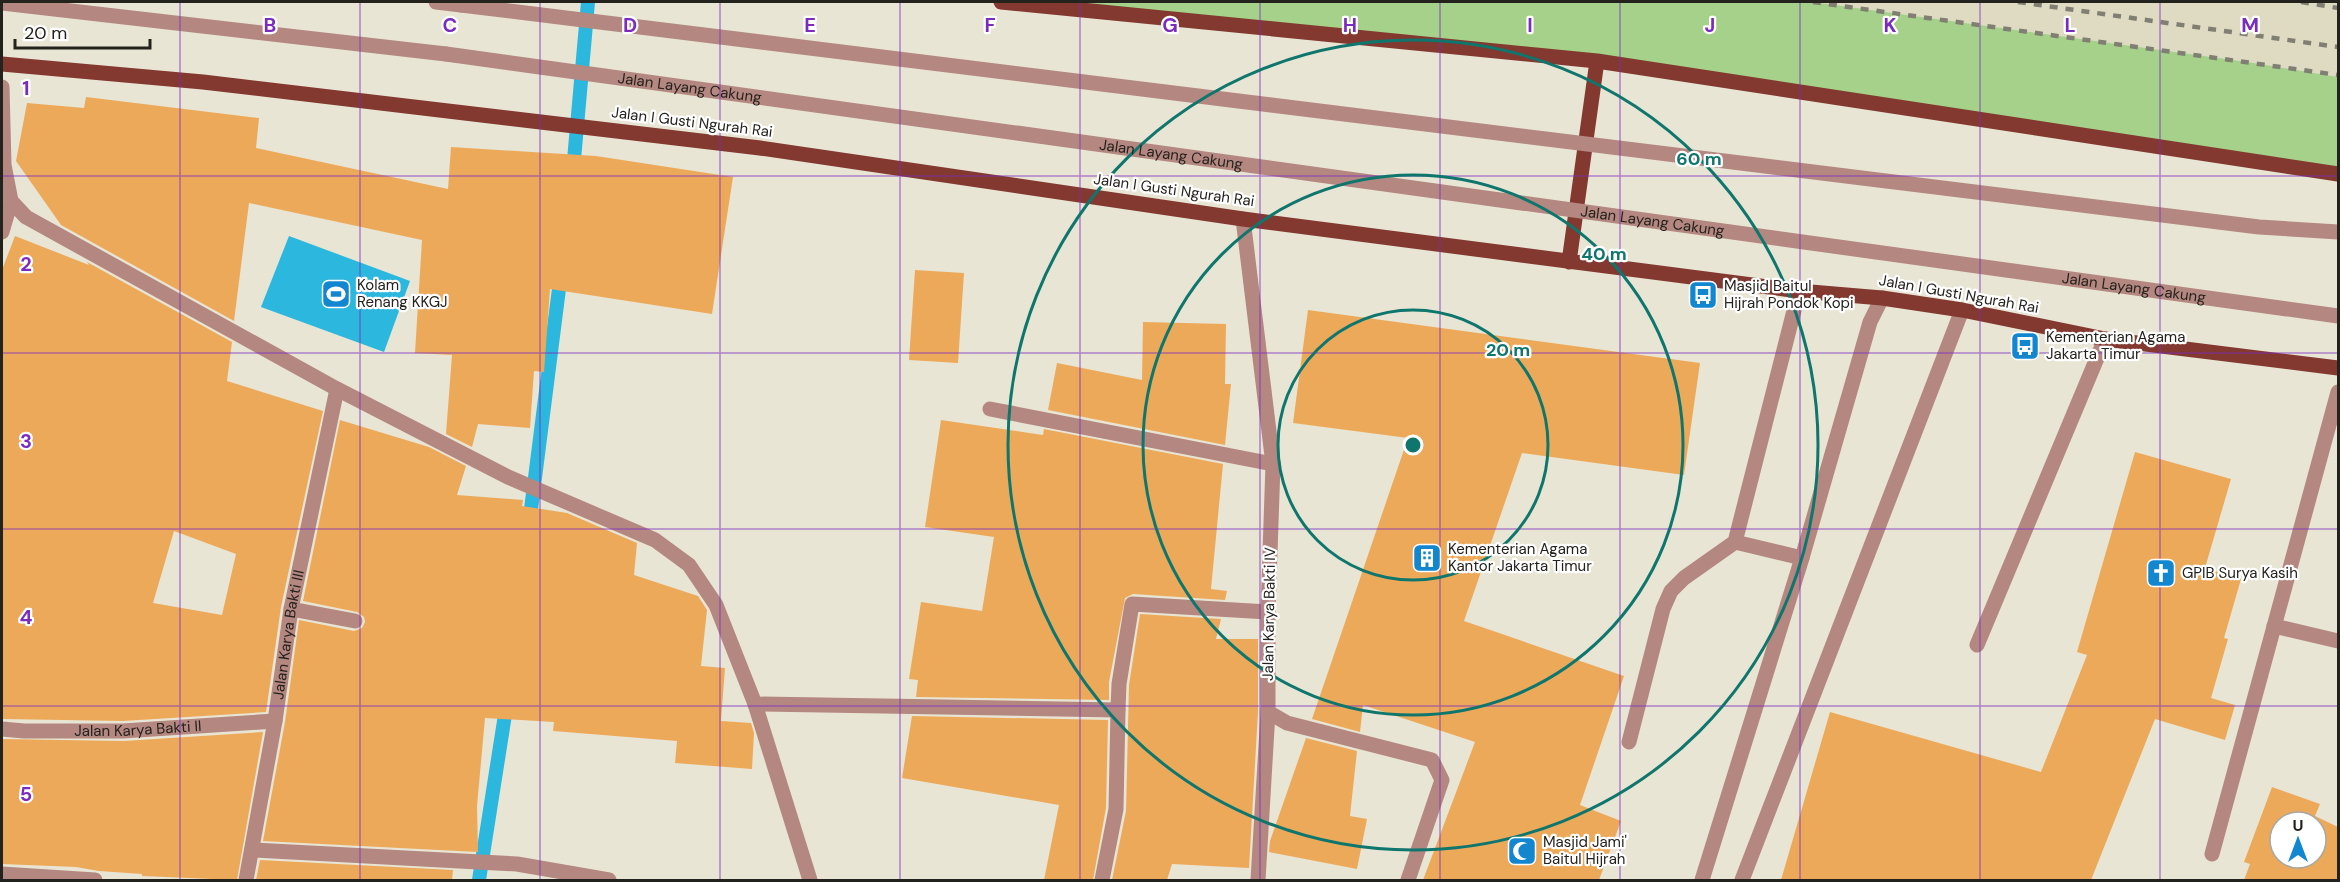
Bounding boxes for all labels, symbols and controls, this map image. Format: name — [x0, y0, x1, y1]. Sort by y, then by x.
scale bar — [15, 12, 150, 50]
text: B — [264, 12, 276, 38]
text: C — [443, 12, 457, 38]
text: D — [623, 12, 637, 38]
text: E — [804, 12, 816, 38]
text: F — [984, 12, 996, 38]
text: G — [1162, 12, 1178, 38]
text: H — [1343, 12, 1357, 38]
text: I — [1527, 12, 1533, 38]
text: J — [1705, 12, 1715, 38]
text: K — [1883, 12, 1897, 38]
text: L — [2064, 12, 2076, 38]
text: M — [2241, 12, 2259, 38]
text: 20 m — [24, 21, 67, 45]
street label: Jalan Layang Cakung — [617, 68, 763, 108]
text: 1 — [22, 75, 30, 101]
street label: Jalan I Gusti Ngurah Rai — [610, 102, 774, 142]
street label: Jalan Layang Cakung — [1098, 135, 1244, 174]
text: 60 m — [1676, 147, 1722, 171]
street label: Jalan I Gusti Ngurah Rai — [1092, 169, 1256, 211]
street label: Jalan Layang Cakung — [1579, 201, 1726, 241]
text: 40 m — [1581, 242, 1627, 266]
text: 2 — [20, 251, 32, 277]
street label: Jalan Layang Cakung — [2061, 268, 2207, 308]
street label: Jalan I Gusti Ngurah Rai — [1877, 270, 2041, 318]
place label: Kolam Renang KKGJ — [357, 275, 448, 312]
place label: Masjid Baitul Hijrah Pondok Kopi — [1724, 276, 1854, 313]
sports icon: Kolam Renang KKGJ — [320, 278, 352, 310]
bus stop icon: Masjid Baitul Hijrah Pondok Kopi — [1687, 279, 1719, 311]
place label: Kementerian Agama Jakarta Timur — [2046, 327, 2185, 364]
bus stop icon: Kementerian Agama Jakarta Timur — [2009, 330, 2041, 362]
text: 20 m — [1486, 338, 1530, 362]
text: 3 — [20, 428, 32, 454]
centre of rings — [1403, 435, 1423, 455]
place label: Kementerian Agama Kantor Jakarta Timur — [1448, 539, 1592, 576]
building icon: Kementerian Agama Kantor Jakarta Timur — [1411, 542, 1443, 574]
street label: Jalan Karya Bakti IV — [1258, 547, 1280, 681]
church icon: GPIB Surya Kasih — [2145, 557, 2177, 589]
place label: GPIB Surya Kasih — [2182, 563, 2298, 583]
street label: Jalan Karya Bakti III — [268, 568, 309, 701]
text: 4 — [20, 604, 33, 630]
street label: Jalan Karya Bakti II — [74, 716, 202, 741]
text: 5 — [20, 781, 32, 807]
north arrow — [2268, 810, 2328, 870]
text: U — [2293, 815, 2303, 836]
place label: Masjid Jami' Baitul Hijrah — [1543, 832, 1627, 869]
mosque icon: Masjid Jami' Baitul Hijrah — [1506, 835, 1538, 867]

